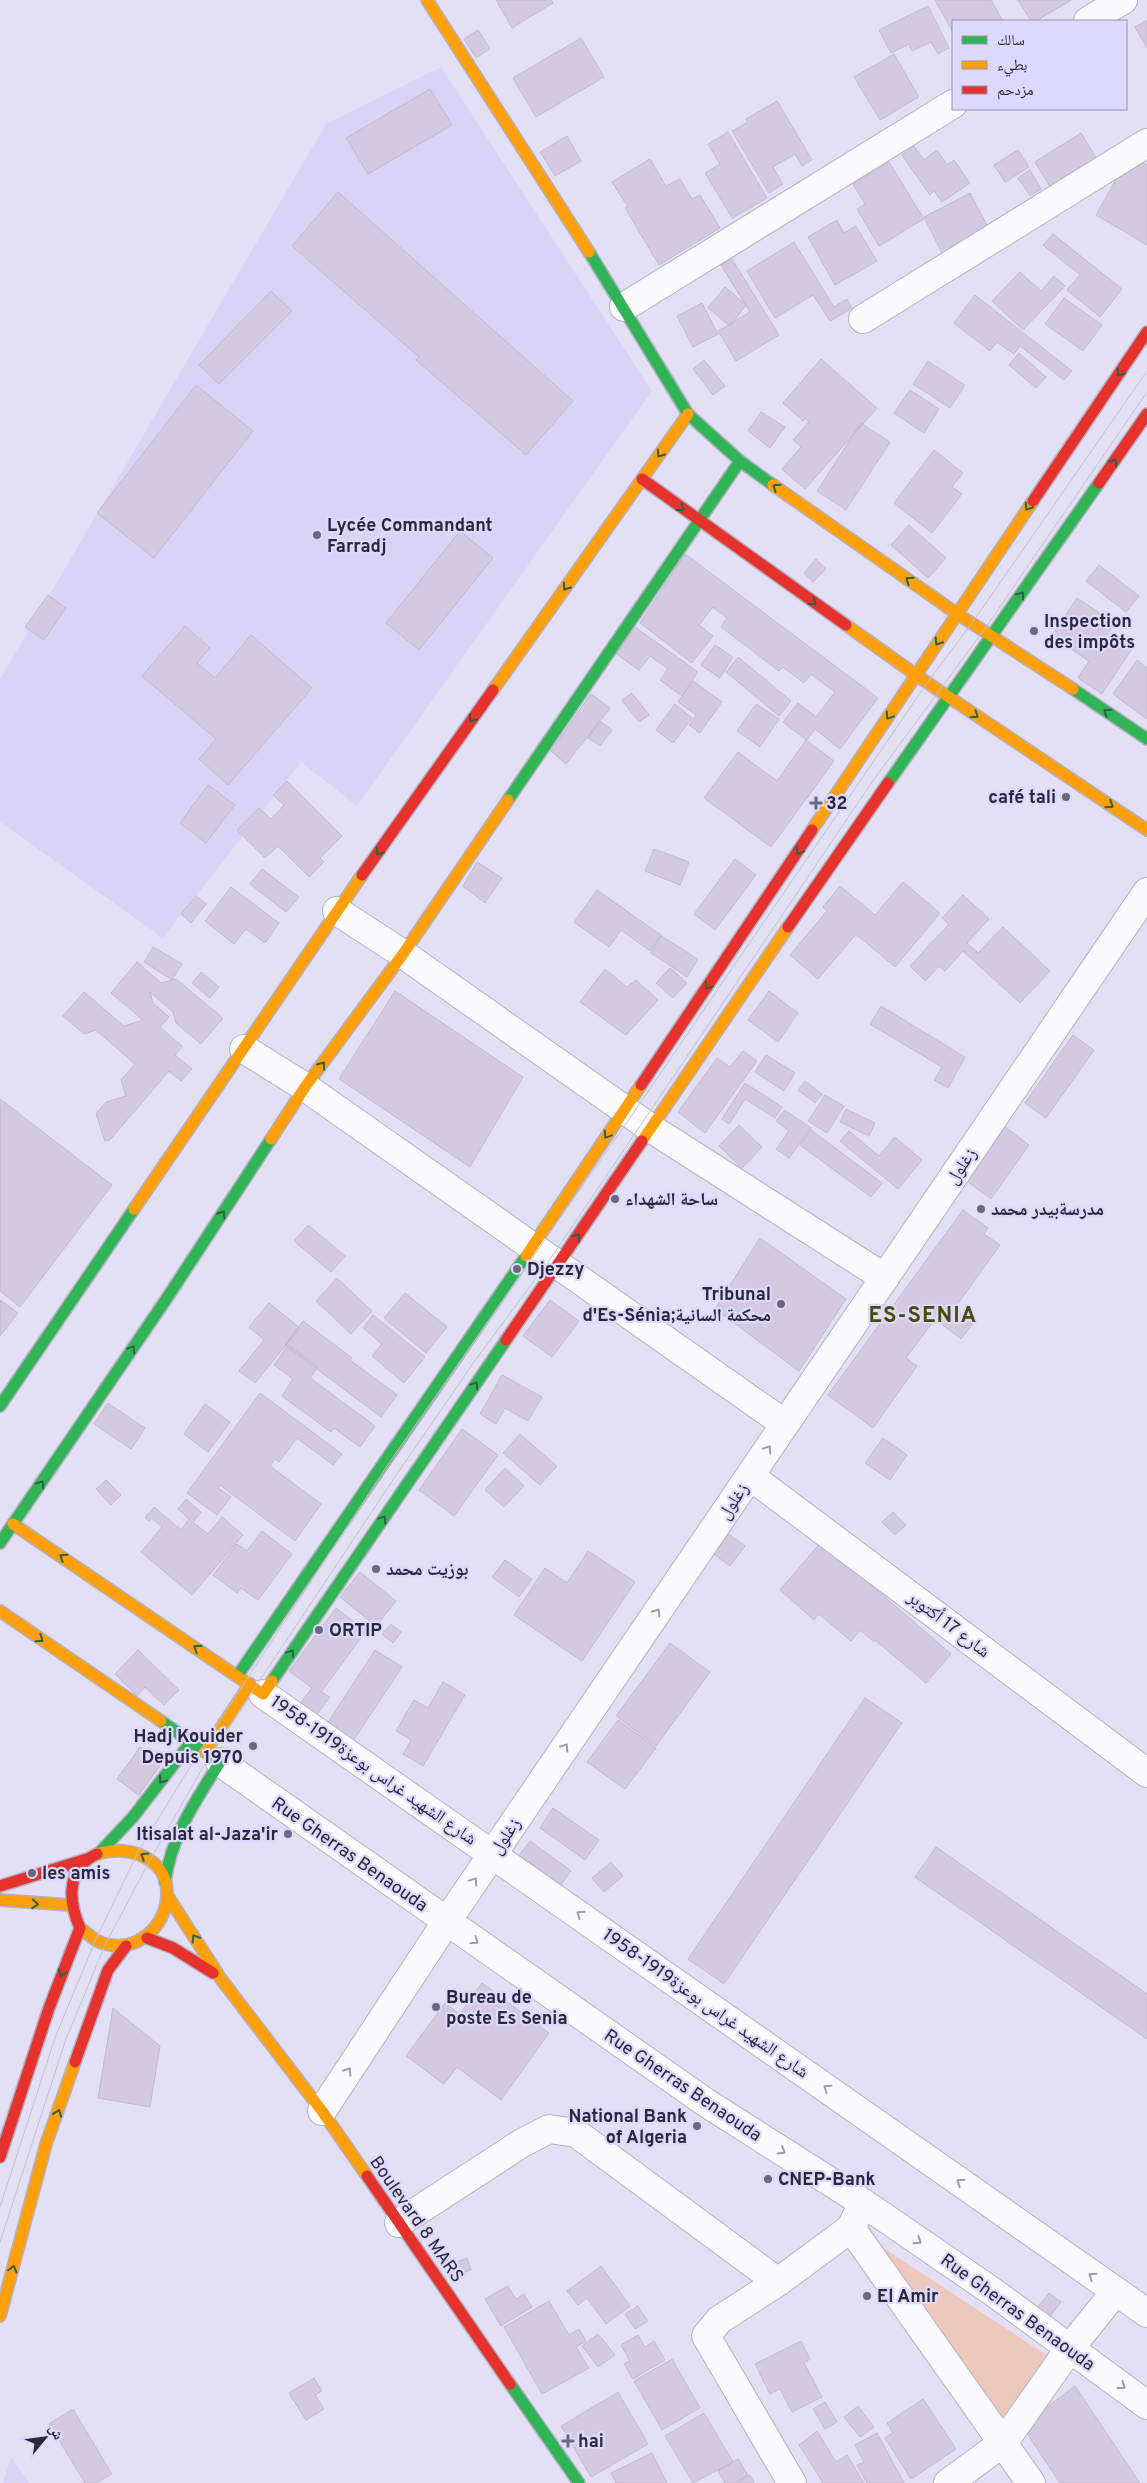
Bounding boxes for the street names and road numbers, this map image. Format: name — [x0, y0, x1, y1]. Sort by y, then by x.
street label: زغلول — [942, 1144, 983, 1190]
street label: زغلول — [714, 1479, 755, 1525]
street label: شارع 17 أكتوبر — [901, 1585, 994, 1664]
street label: شارع الشهيد غراس بوعزة1919-1958 — [266, 1691, 481, 1851]
street label: Rue Gherras Benaouda — [267, 1793, 432, 1918]
street label: زغلول — [486, 1814, 527, 1860]
street label: شارع الشهيد غراس بوعزة1919-1958 — [598, 1924, 813, 2084]
street label: Rue Gherras Benaouda — [599, 2025, 765, 2148]
street label: Boulevard 8 MARS — [364, 2152, 468, 2288]
street label: Rue Gherras Benaouda — [935, 2249, 1099, 2377]

